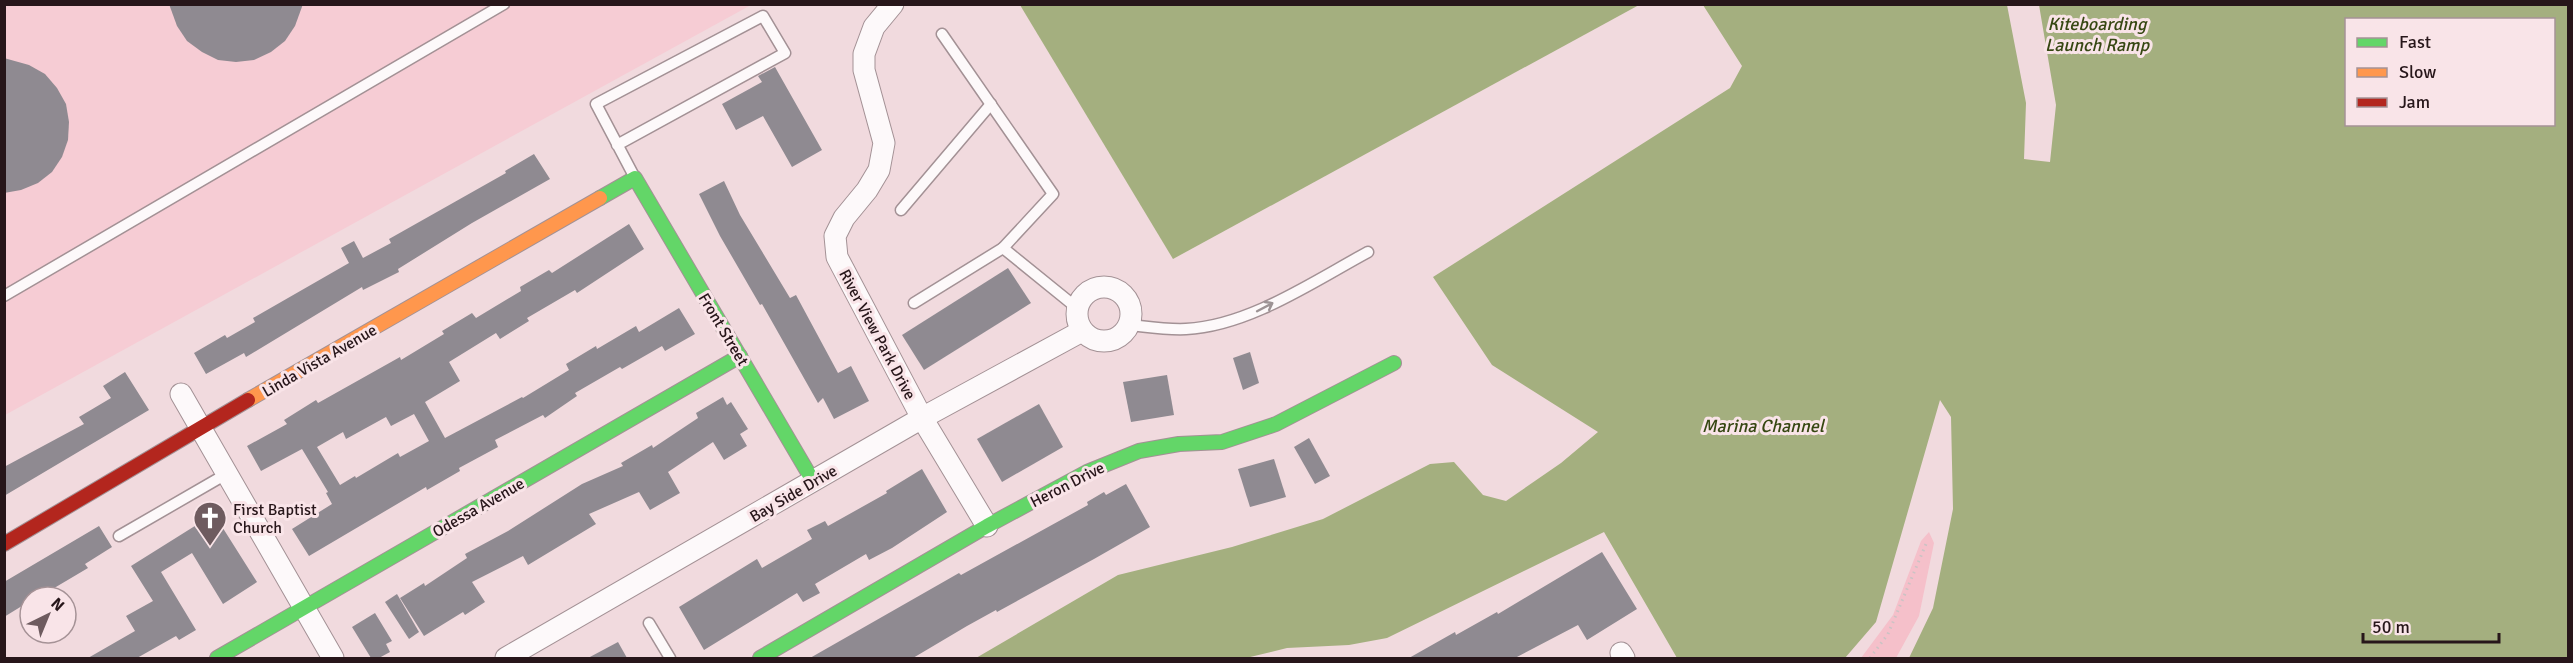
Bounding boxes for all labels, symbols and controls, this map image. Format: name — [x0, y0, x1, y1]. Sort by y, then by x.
water label: Kiteboarding Launch Ramp — [2045, 13, 2150, 56]
legend — [2345, 18, 2555, 126]
text: Fast — [2399, 31, 2431, 53]
text: Slow — [2399, 61, 2436, 83]
text: Jam — [2399, 91, 2430, 113]
street label: River View Park Drive — [834, 266, 920, 403]
street label: Front Street — [694, 289, 753, 370]
one-way arrow — [1256, 301, 1273, 313]
street label: Linda Vista Avenue — [259, 320, 380, 402]
water label: Marina Channel — [1702, 415, 1826, 437]
street label: Heron Drive — [1027, 458, 1108, 512]
street label: Bay Side Drive — [746, 461, 841, 527]
street label: Odessa Avenue — [429, 474, 528, 542]
church icon: First Baptist Church — [192, 500, 228, 547]
place label: First Baptist Church — [233, 500, 317, 538]
north arrow — [18, 585, 78, 645]
text: N — [47, 594, 68, 616]
scale bar — [2363, 606, 2500, 644]
text: 50 m — [2372, 616, 2410, 638]

